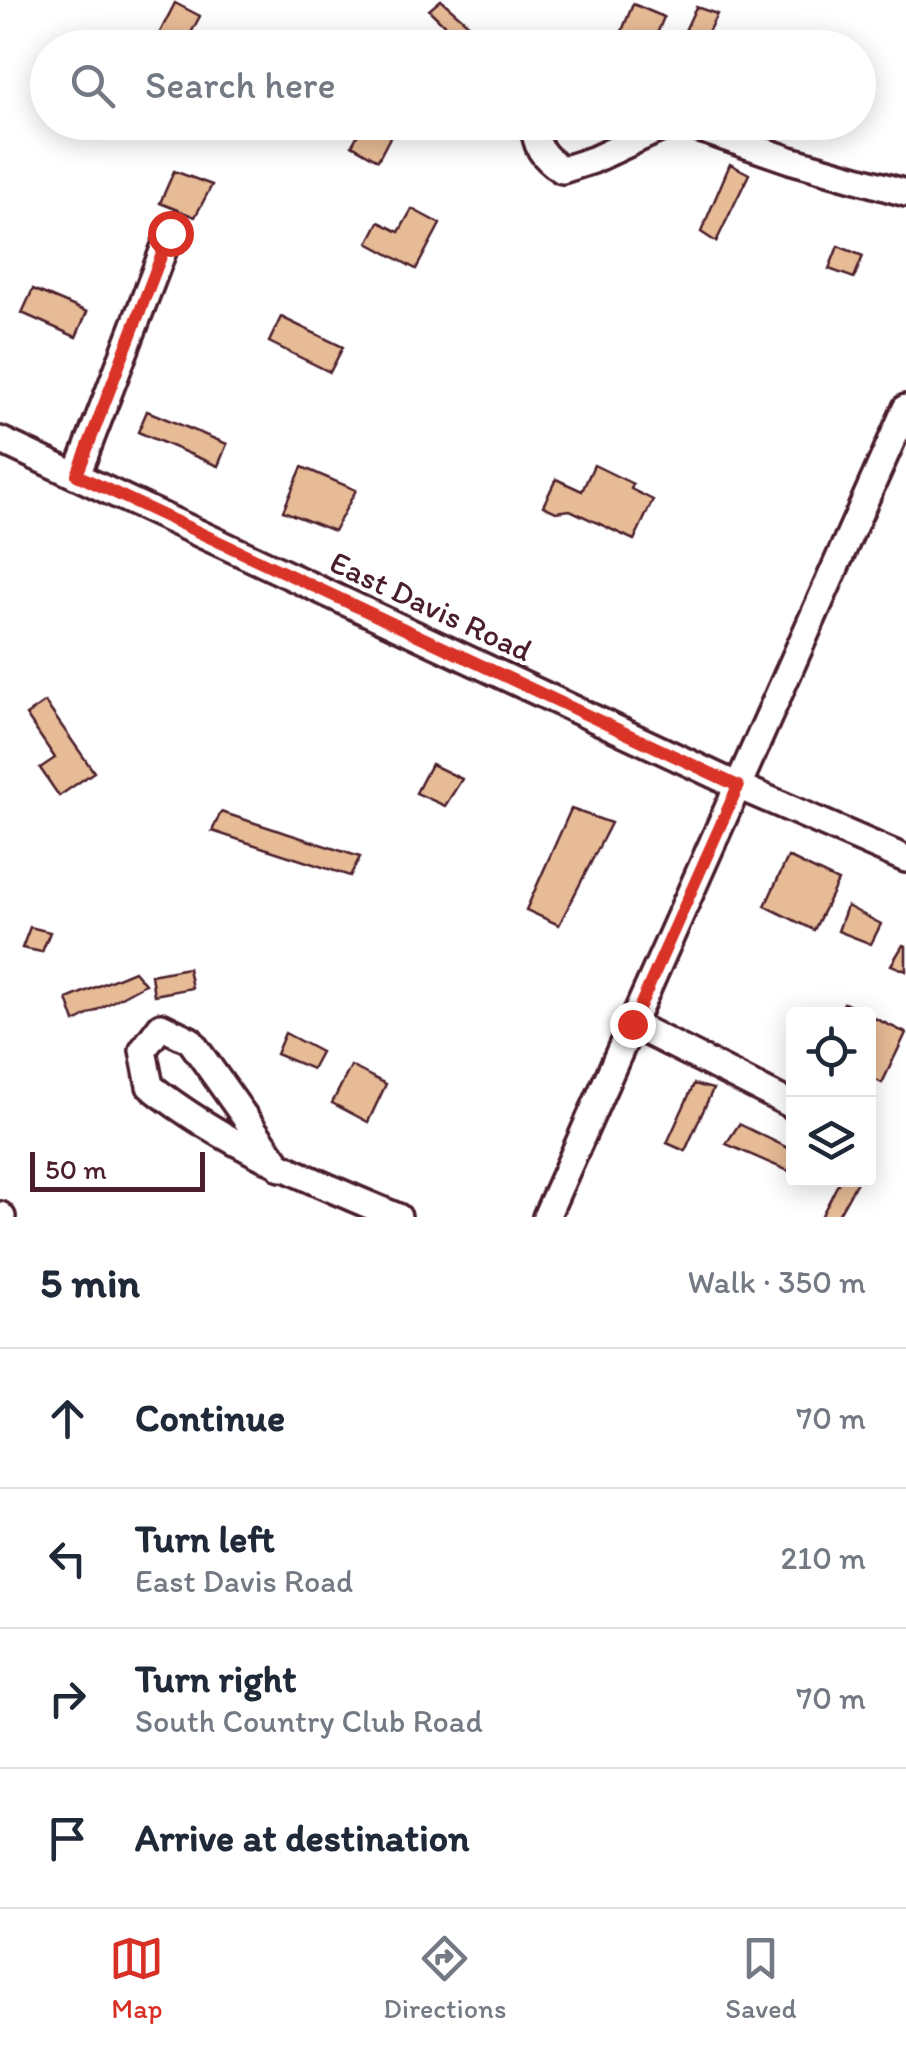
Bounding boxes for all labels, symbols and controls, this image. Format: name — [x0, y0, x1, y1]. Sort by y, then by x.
search box — [30, 30, 876, 140]
icon: search — [65, 58, 120, 113]
text: Search here — [145, 62, 336, 108]
route start — [148, 211, 194, 257]
street label: East Davis Road — [324, 543, 538, 669]
route end — [610, 1002, 656, 1048]
map controls — [786, 1007, 876, 1187]
button: locate — [786, 1007, 876, 1097]
button: layers — [786, 1097, 876, 1187]
scale bar — [30, 1147, 205, 1192]
text: 50 m — [45, 1152, 107, 1186]
text: 5 min — [40, 1257, 140, 1308]
text: Walk · 350 m — [688, 1263, 866, 1301]
icon: ahead — [40, 1391, 95, 1446]
text: Continue — [135, 1395, 285, 1441]
text: 70 m — [796, 1399, 866, 1437]
text: Turn left — [135, 1516, 275, 1562]
icon: left — [40, 1531, 95, 1586]
text: 210 m — [780, 1539, 866, 1577]
text: East Davis Road — [135, 1562, 353, 1600]
text: Turn right — [135, 1656, 297, 1702]
icon: right — [40, 1671, 95, 1726]
text: 70 m — [796, 1679, 866, 1717]
text: South Country Club Road — [135, 1702, 483, 1740]
icon: arrive — [40, 1811, 95, 1866]
text: Arrive at destination — [135, 1815, 470, 1861]
tab: Map — [109, 1931, 164, 2025]
tab: Directions — [383, 1931, 506, 2025]
tab: Saved — [725, 1931, 797, 2025]

